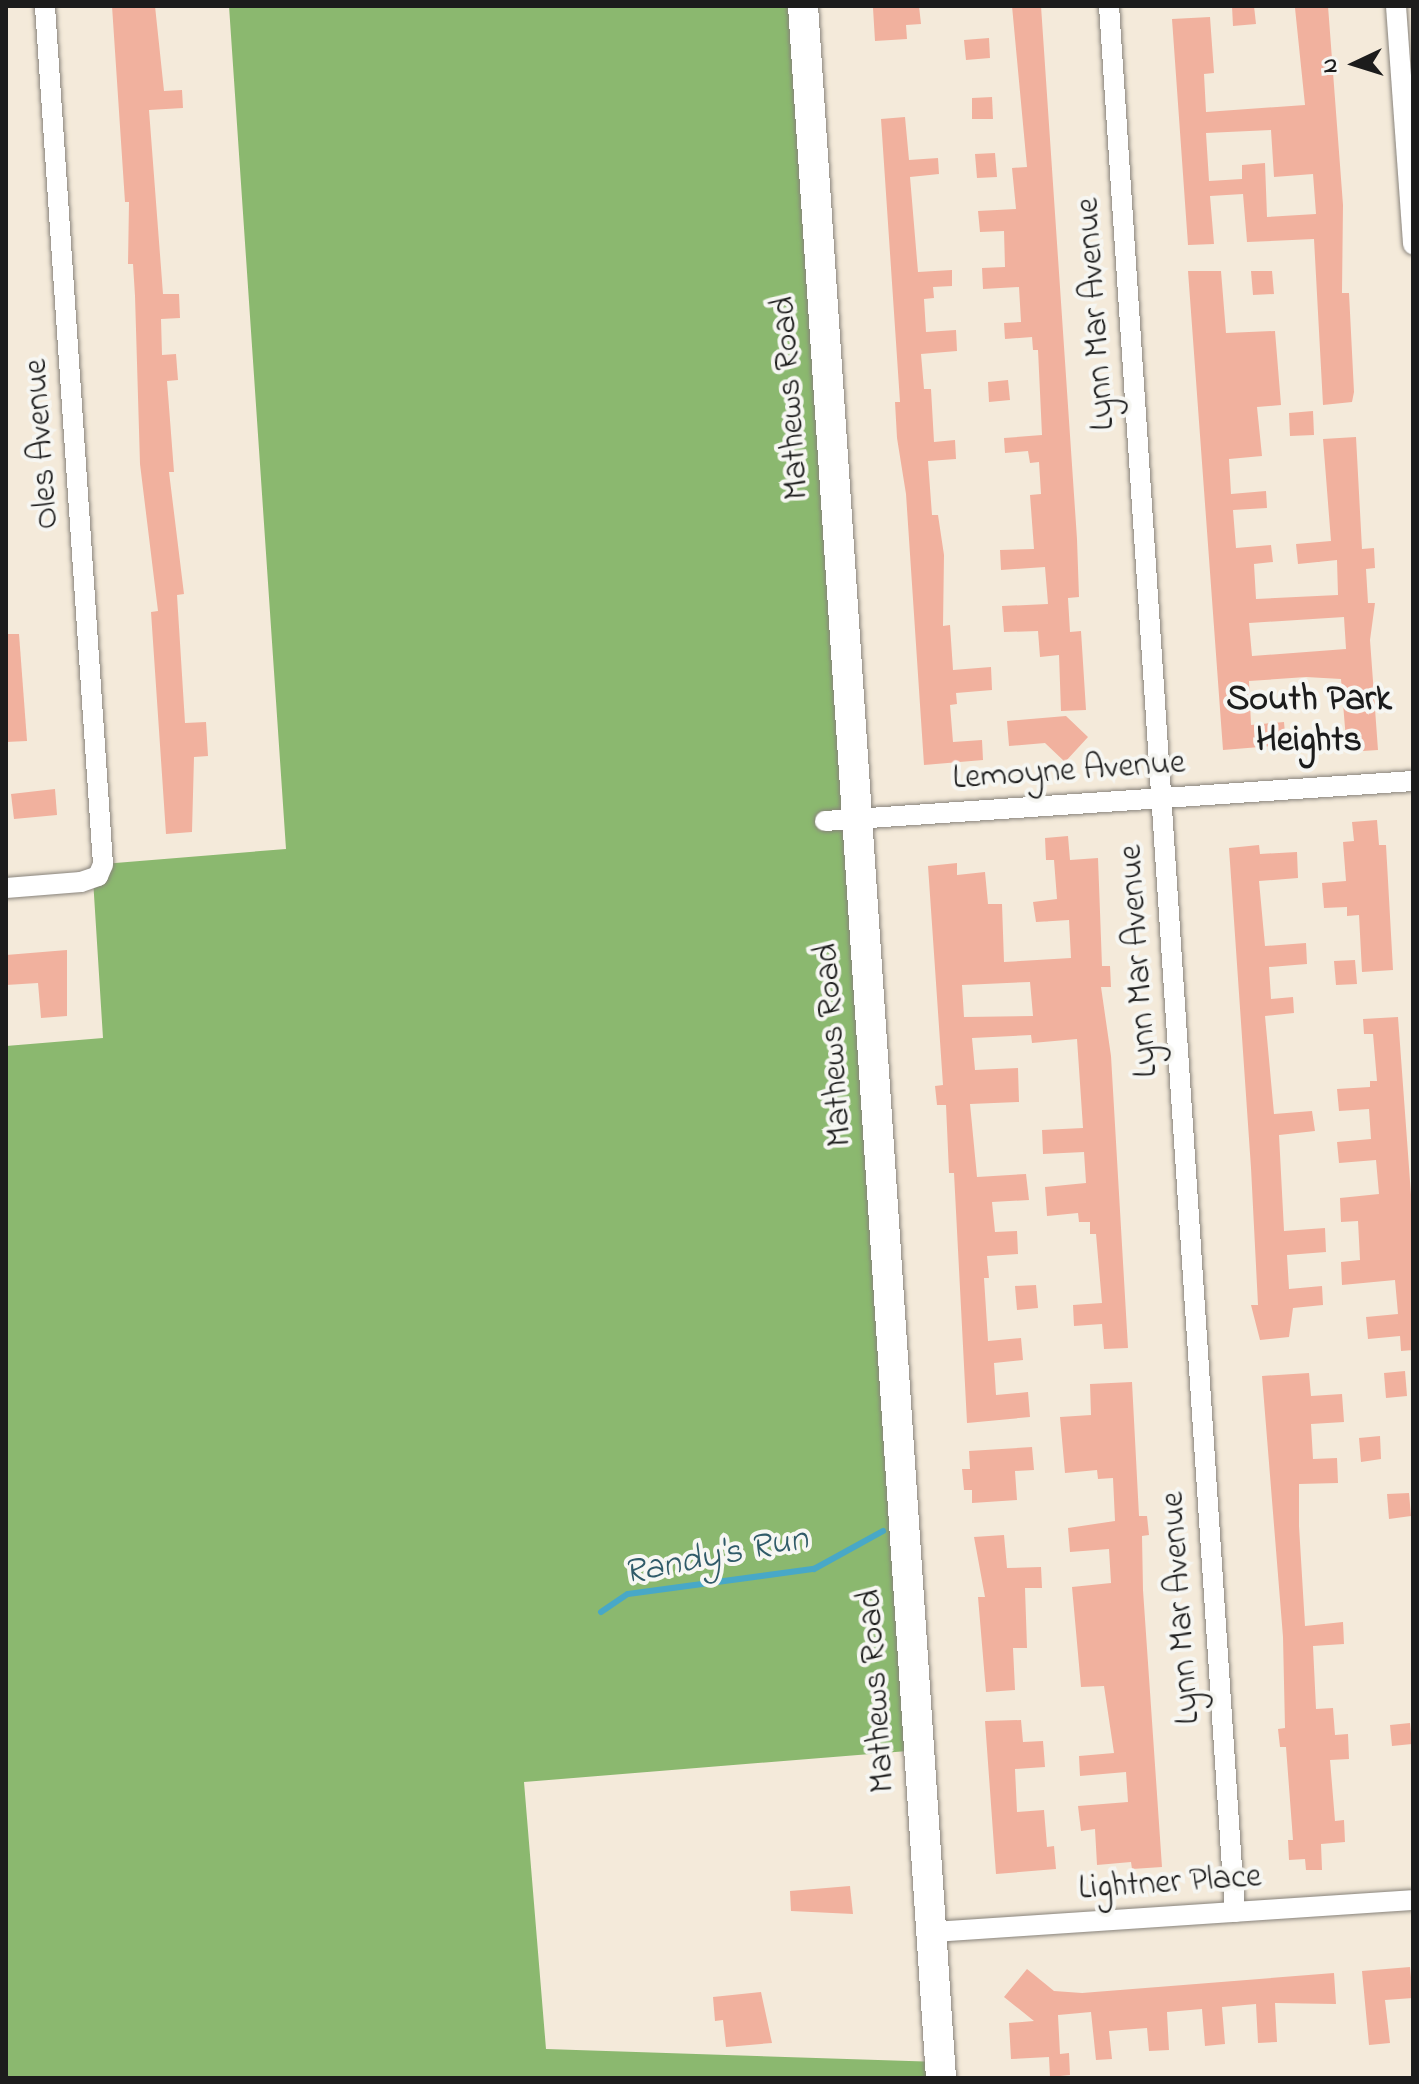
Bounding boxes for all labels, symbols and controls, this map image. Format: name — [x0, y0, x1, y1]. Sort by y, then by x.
north arrow — [1315, 24, 1395, 104]
text: N — [1315, 57, 1348, 74]
street label: Lynn Mar Avenue — [1069, 196, 1125, 432]
street label: Mathews Road — [765, 295, 819, 501]
street label: Oles Avenue — [17, 357, 69, 531]
district label: South Park Heights — [1226, 678, 1392, 763]
street label: Lemoyne Avenue — [951, 744, 1187, 800]
street label: Lynn Mar Avenue — [1112, 843, 1168, 1079]
street label: Mathews Road — [808, 942, 862, 1148]
street label: Lynn Mar Avenue — [1154, 1490, 1210, 1726]
water label: Randy's Run — [620, 1518, 812, 1596]
street label: Mathews Road — [851, 1588, 905, 1794]
street label: Lightner Place — [1077, 1857, 1263, 1911]

